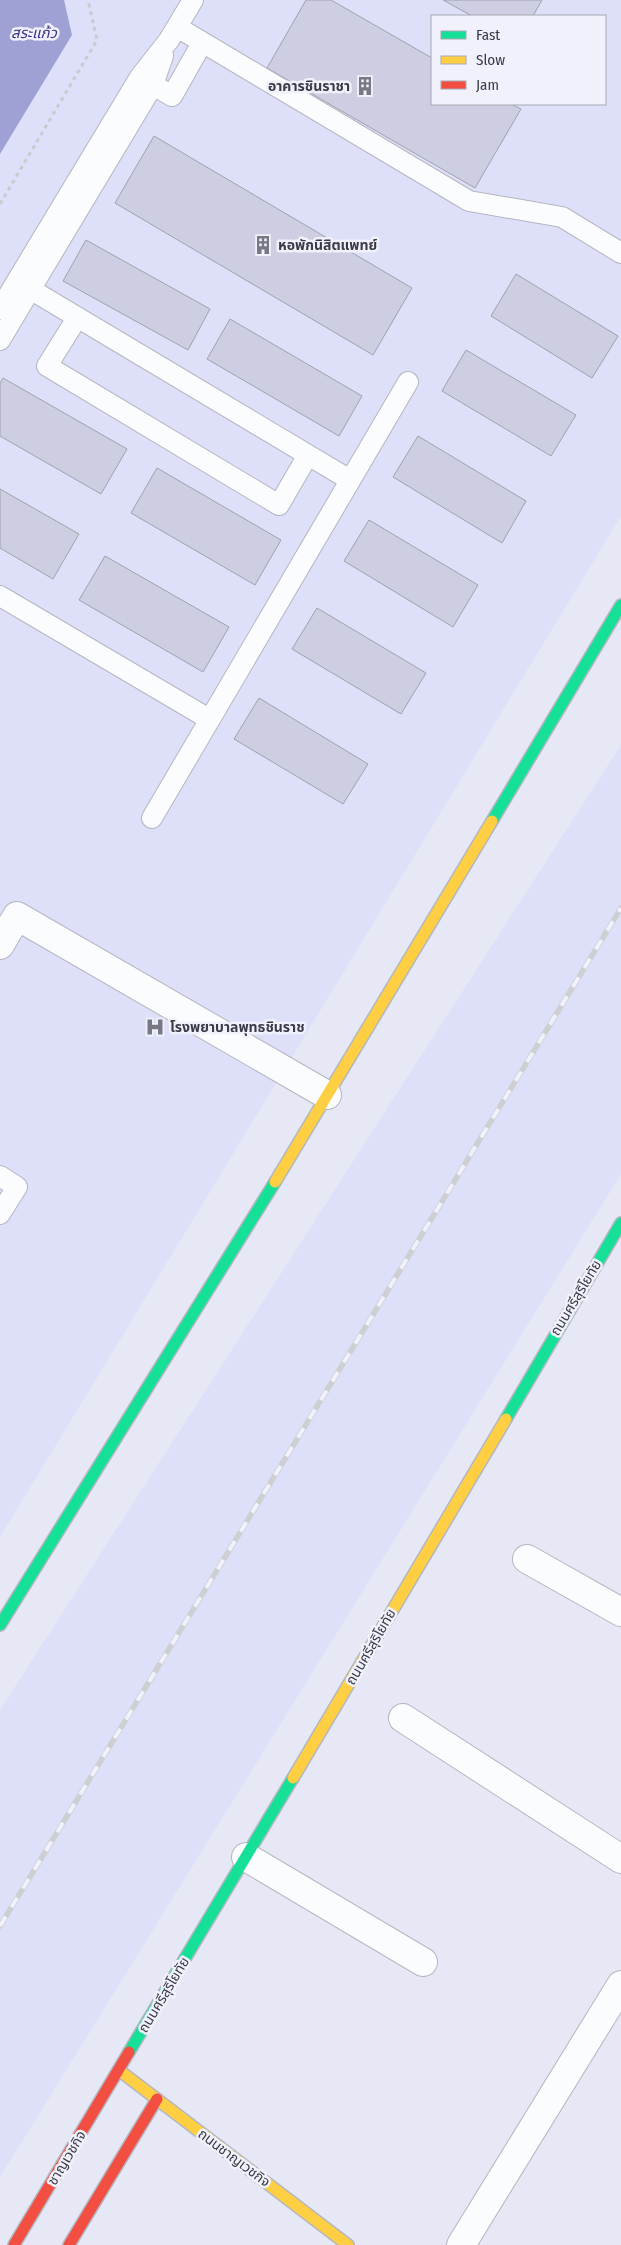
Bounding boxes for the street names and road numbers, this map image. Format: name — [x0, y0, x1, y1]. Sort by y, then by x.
street label: ถนนศรีสุริโยทัย — [547, 1257, 605, 1339]
street label: ถนนศรีสุริโยทัย — [342, 1606, 400, 1688]
street label: ถนนศรีสุริโยทัย — [135, 1954, 193, 2036]
street label: ถนนชาญเวชกิจ — [194, 2125, 274, 2191]
street label: ชาญเวชกิจ — [44, 2128, 90, 2188]

